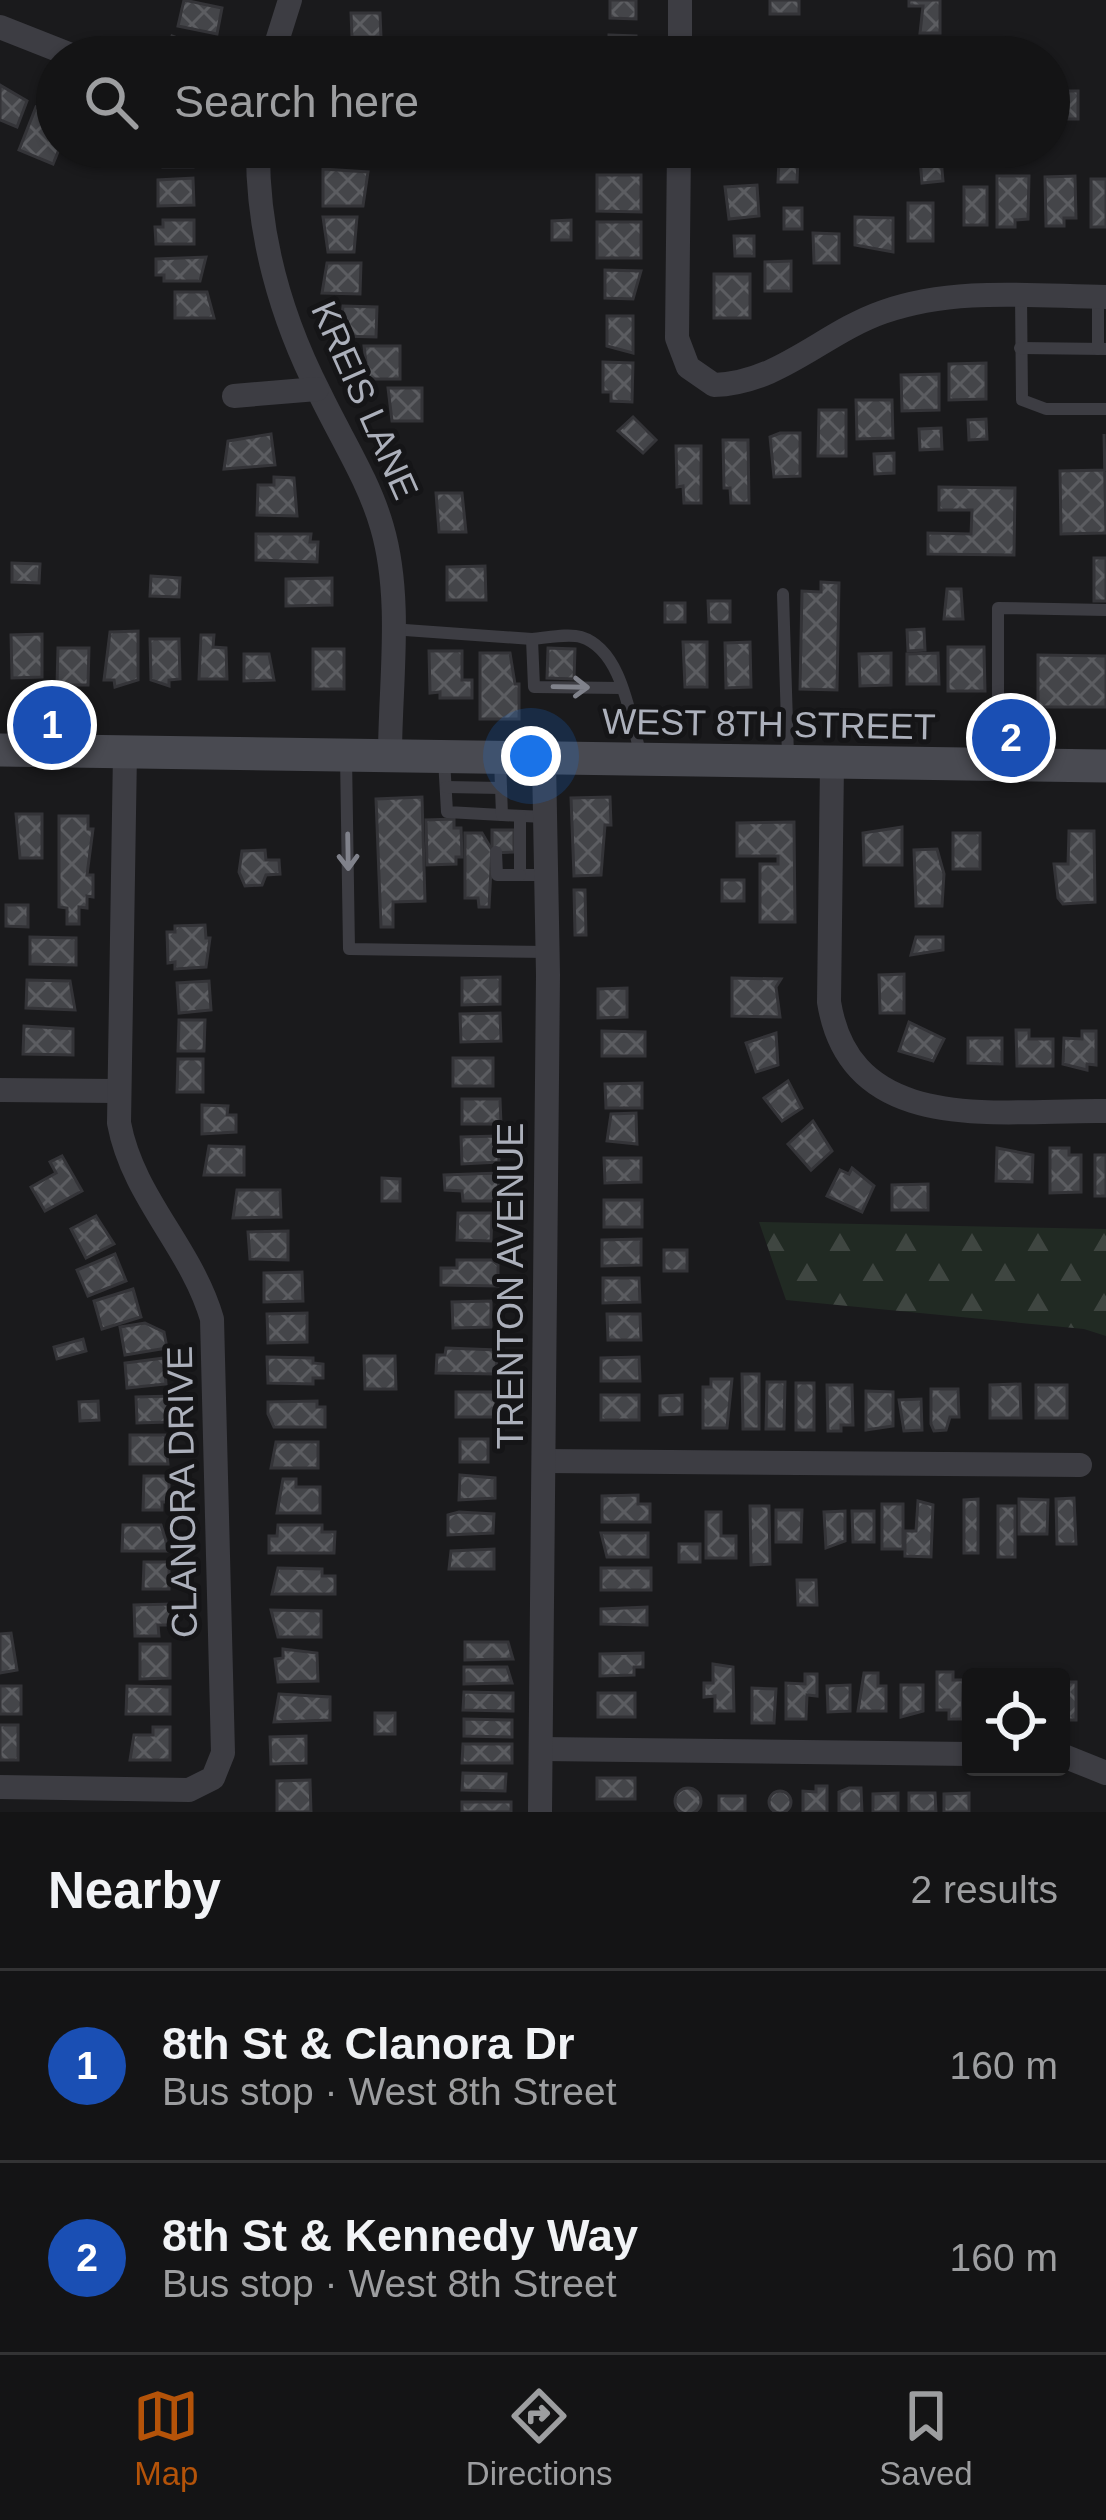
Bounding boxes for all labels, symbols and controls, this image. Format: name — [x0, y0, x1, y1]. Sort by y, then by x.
search box — [36, 36, 1070, 168]
icon: search — [78, 69, 144, 135]
text: Search here — [174, 76, 419, 127]
street label: KREIS LANE — [303, 295, 427, 505]
one-way arrow — [551, 676, 590, 698]
pin: 1 — [13, 680, 91, 770]
pin: 2 — [972, 693, 1050, 783]
street label: WEST 8TH STREET — [602, 701, 936, 747]
your location — [501, 726, 561, 786]
one-way arrow — [337, 832, 359, 871]
street label: TRENTON AVENUE — [490, 1123, 531, 1449]
street label: CLANORA DRIVE — [159, 1346, 205, 1638]
map controls — [962, 1668, 1070, 1776]
button: locate — [962, 1668, 1070, 1776]
text: Nearby — [48, 1862, 221, 1919]
text: 2 results — [911, 1868, 1058, 1911]
text: 8th St & Clanora Dr — [162, 2018, 575, 2069]
text: 1 — [76, 2044, 98, 2087]
text: 160 m — [950, 2044, 1058, 2087]
text: Bus stop · West 8th Street — [162, 2070, 616, 2113]
text: 8th St & Kennedy Way — [162, 2210, 638, 2261]
text: 2 — [76, 2236, 98, 2279]
text: 160 m — [950, 2236, 1058, 2279]
text: Bus stop · West 8th Street — [162, 2262, 616, 2305]
tab: Map — [133, 2383, 199, 2493]
tab: Directions — [466, 2383, 613, 2493]
tab: Saved — [879, 2383, 973, 2493]

